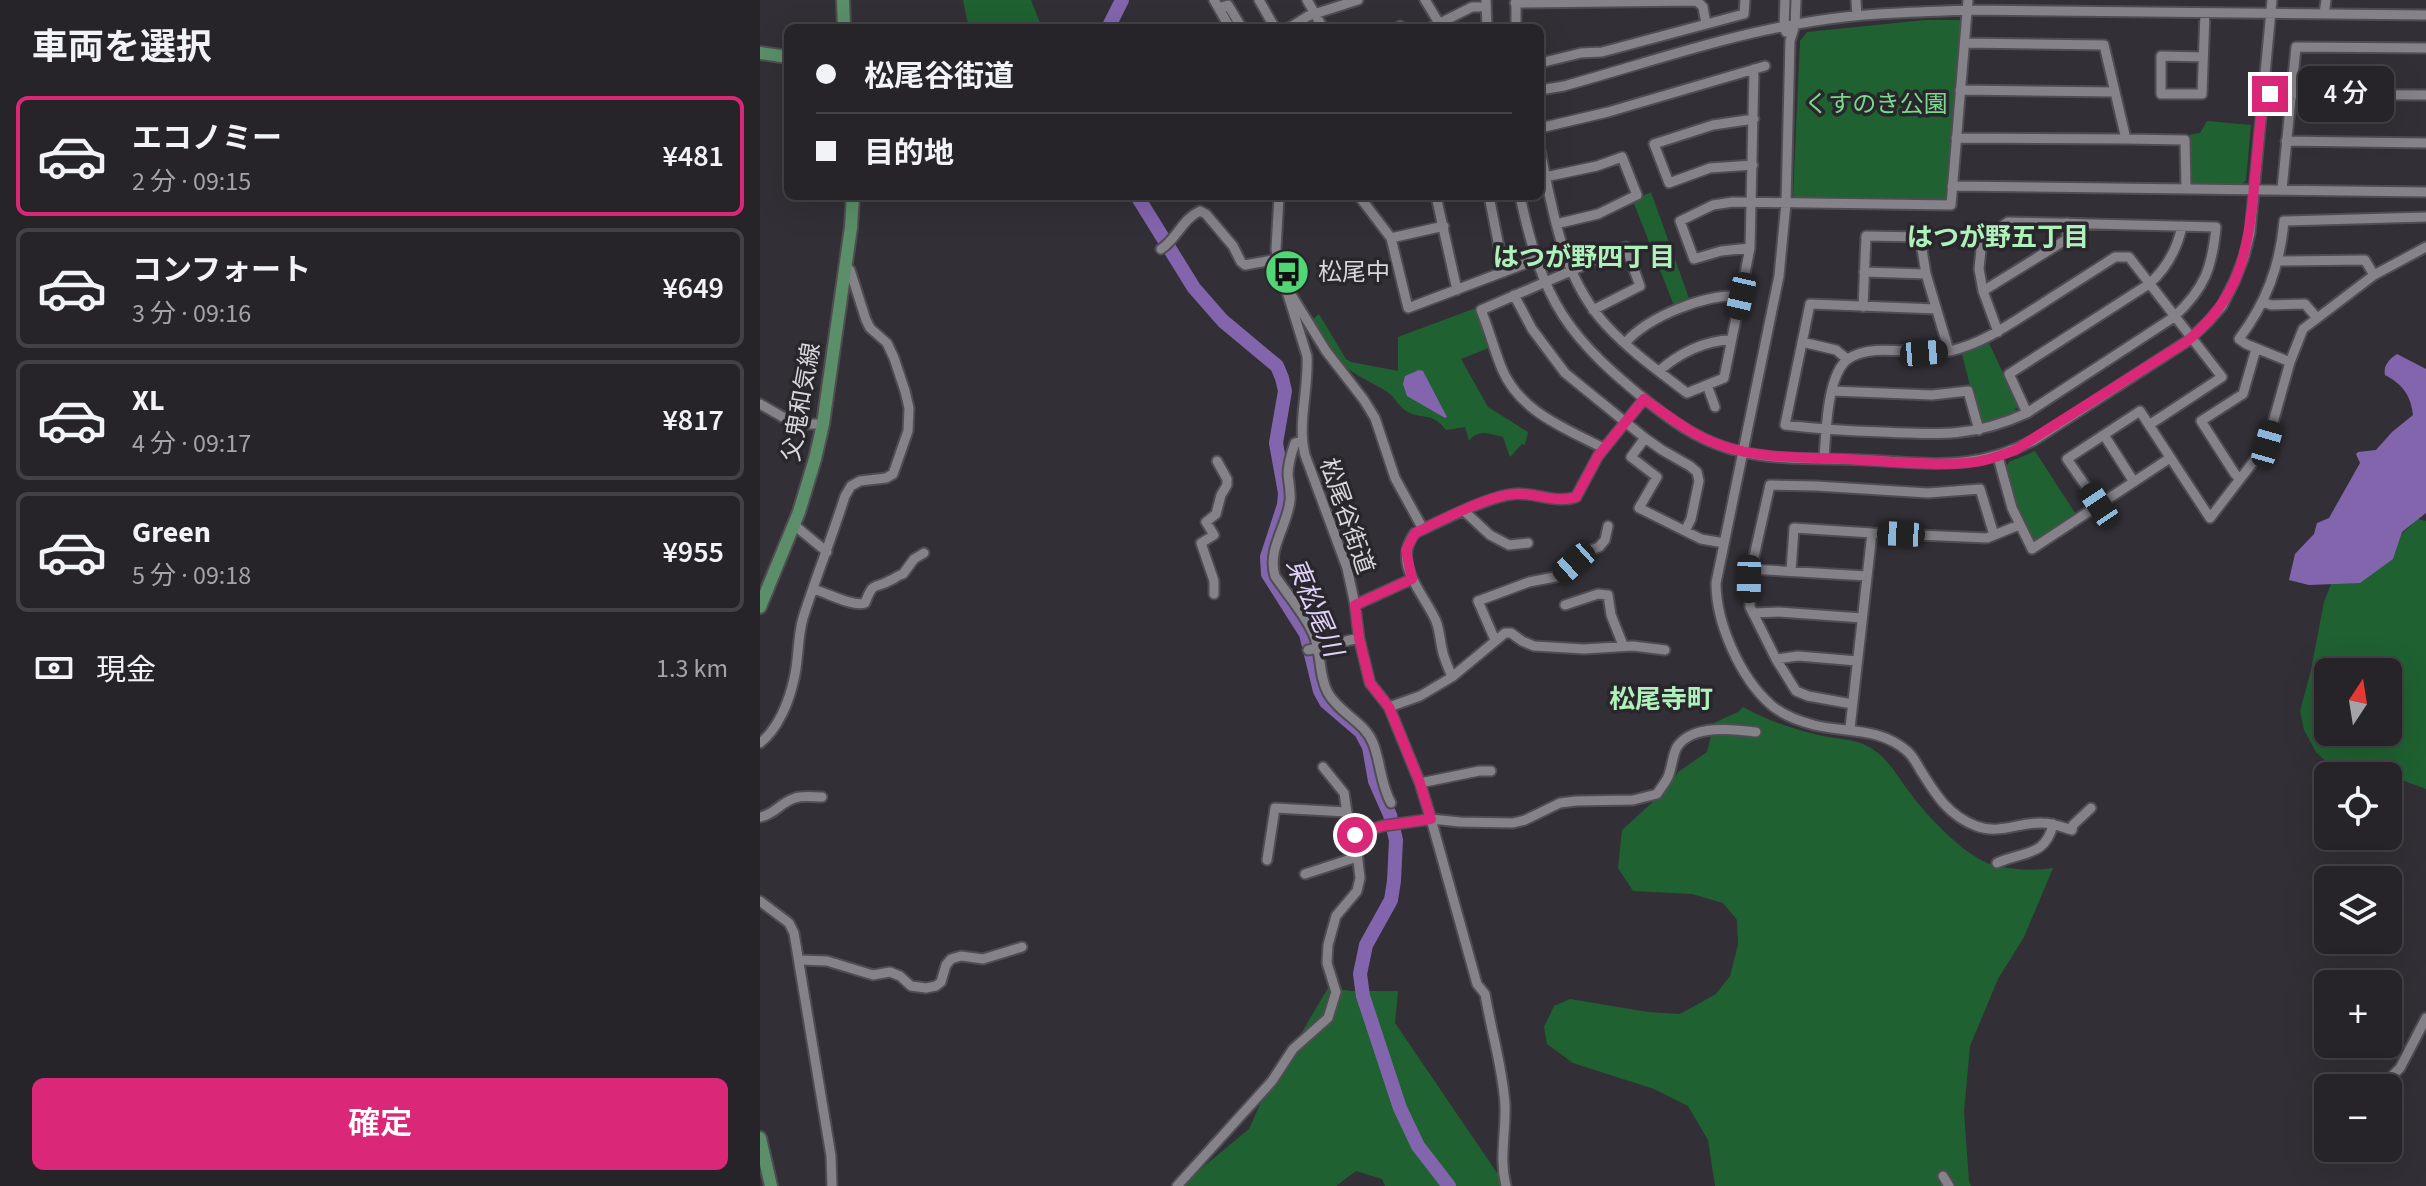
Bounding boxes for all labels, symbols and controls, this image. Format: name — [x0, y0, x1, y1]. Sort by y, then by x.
text: 車両を選択 — [32, 22, 212, 73]
text: 松尾谷街道 — [864, 55, 1014, 98]
callout: 4 分 — [2298, 66, 2394, 122]
text: 4 分 — [2324, 75, 2368, 112]
route end — [2252, 76, 2288, 112]
park label: くすのき公園 — [1804, 87, 1948, 122]
text: エコノミー — [132, 117, 282, 160]
icon: car — [36, 120, 108, 192]
text: 目的地 — [864, 132, 954, 175]
text: ¥481 — [662, 135, 724, 178]
text: 2 分 · 09:15 — [132, 163, 251, 200]
district label: はつが野五丁目 — [1907, 219, 2089, 256]
district label: はつが野四丁目 — [1493, 239, 1675, 276]
bus stop icon: 松尾中 — [1263, 248, 1311, 296]
text: コンフォート — [132, 249, 311, 292]
icon: car — [36, 252, 108, 324]
place label: 松尾中 — [1318, 255, 1390, 290]
text: ¥649 — [662, 267, 724, 310]
car — [1724, 270, 1758, 322]
text: 3 分 · 09:16 — [132, 295, 251, 332]
car — [1899, 339, 1949, 367]
street label: 父鬼和気線 — [774, 340, 829, 464]
text: XL — [132, 379, 165, 422]
icon: car — [36, 384, 108, 456]
text: ¥817 — [662, 399, 724, 442]
car — [2249, 418, 2285, 470]
text: 4 分 · 09:17 — [132, 425, 251, 462]
street label: 松尾谷街道 — [1310, 454, 1383, 579]
car — [2076, 478, 2122, 532]
text: Green — [132, 511, 211, 554]
icon: car — [36, 516, 108, 588]
car — [1876, 521, 1926, 547]
text: ¥955 — [662, 531, 724, 574]
car — [1548, 538, 1600, 588]
water label: 東松尾川 — [1277, 552, 1353, 665]
car — [1737, 555, 1761, 603]
text: 5 分 · 09:18 — [132, 557, 251, 594]
icon: cash — [32, 646, 76, 690]
text: 現金 — [96, 649, 156, 692]
text: 1.3 km — [656, 650, 728, 687]
north arrow — [2314, 658, 2402, 746]
map controls — [2314, 658, 2402, 1162]
district label: 松尾寺町 — [1609, 681, 1713, 718]
button: locate — [2314, 762, 2402, 850]
route start — [1337, 817, 1373, 853]
button: layers — [2314, 866, 2402, 954]
button: + — [2314, 970, 2402, 1058]
button: − — [2314, 1074, 2402, 1162]
button: 確定 — [32, 1078, 728, 1170]

